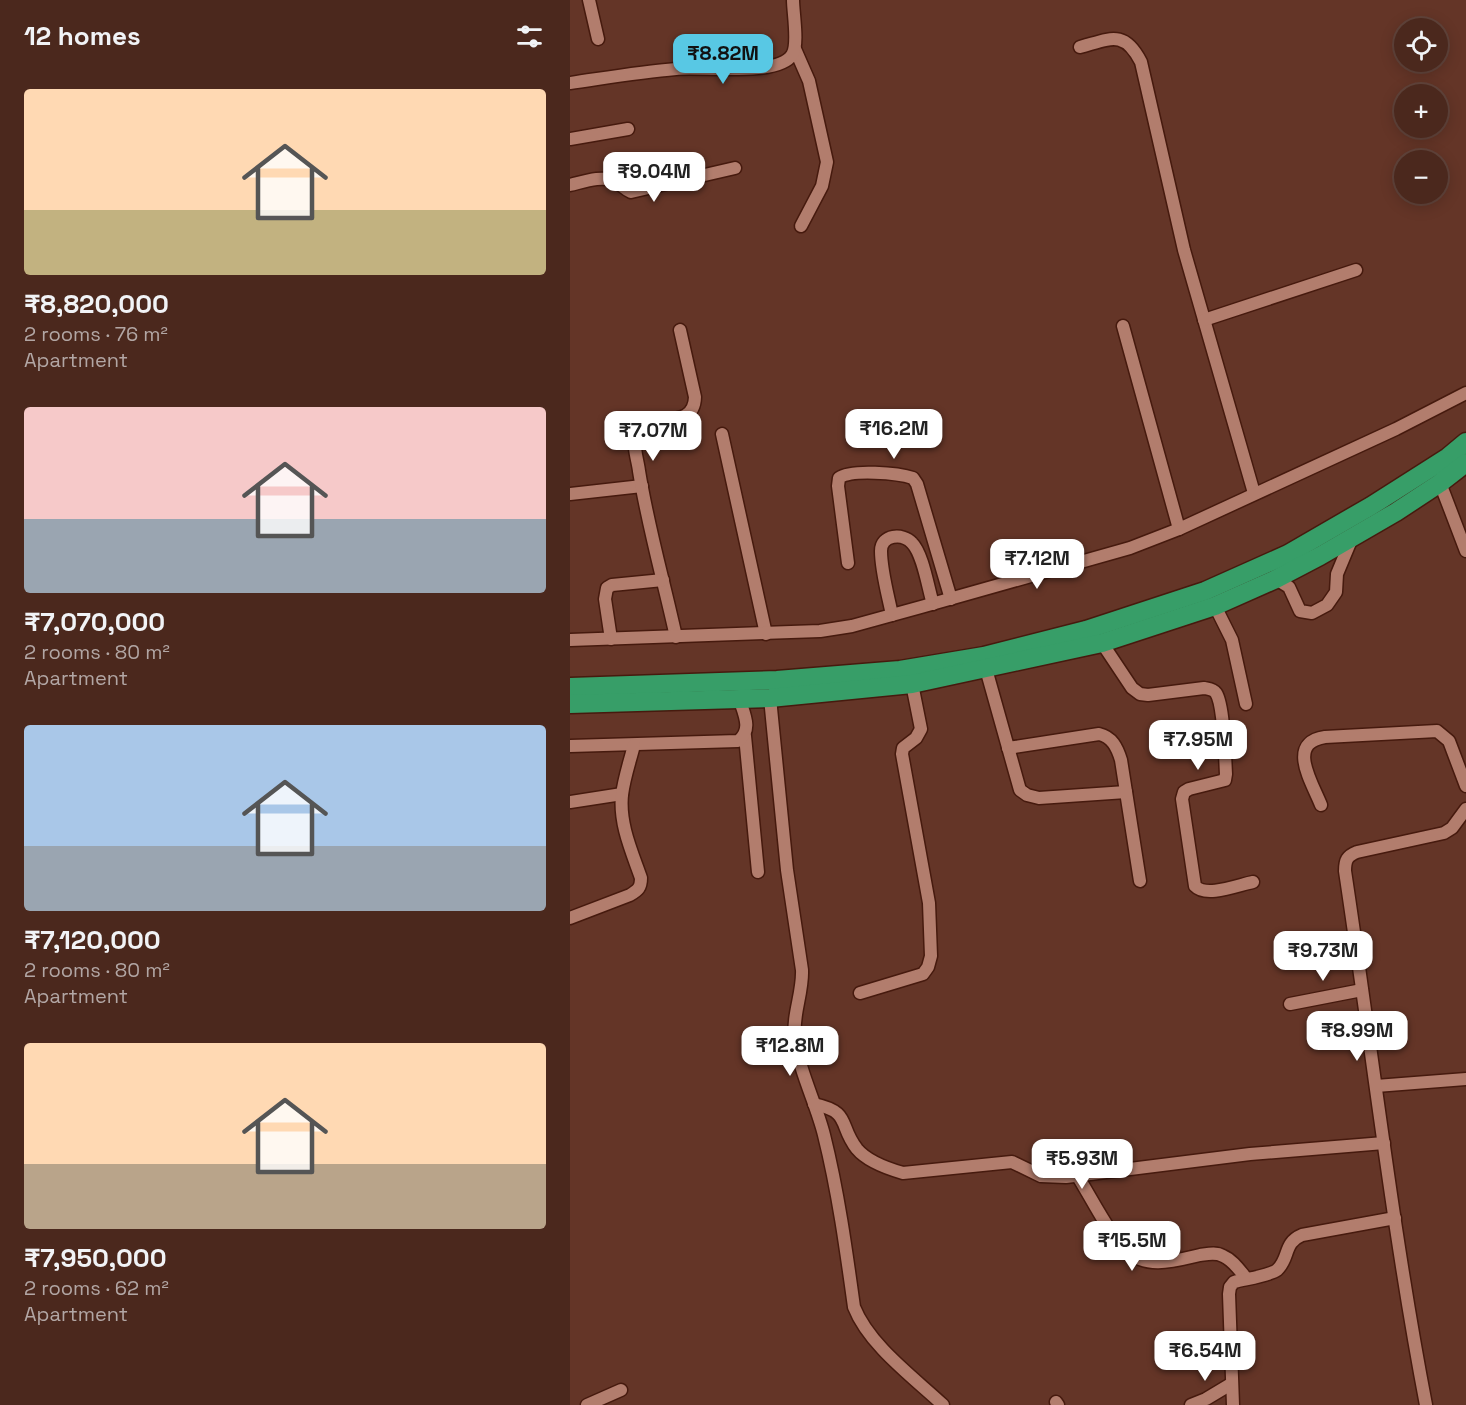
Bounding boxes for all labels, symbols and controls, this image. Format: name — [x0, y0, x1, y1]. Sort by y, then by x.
map controls — [1394, 18, 1448, 204]
button: locate — [1394, 18, 1448, 72]
text: 12 homes — [24, 19, 141, 53]
icon: filters — [513, 20, 546, 53]
pin: ₹8.82M — [674, 34, 772, 85]
text: ₹8.82M — [687, 40, 759, 66]
button: + — [1394, 84, 1448, 138]
icon: home — [231, 128, 339, 236]
button: − — [1394, 150, 1448, 204]
pin: ₹9.04M — [605, 152, 703, 203]
text: ₹9.04M — [617, 158, 691, 184]
text: ₹8,820,000 — [24, 287, 169, 321]
text: 2 rooms · 76 m² — [24, 321, 168, 347]
text: Apartment — [24, 347, 128, 373]
pin: ₹16.2M — [845, 409, 943, 460]
pin: ₹7.07M — [604, 411, 702, 462]
text: ₹16.2M — [859, 415, 929, 441]
text: ₹7.07M — [618, 417, 688, 443]
icon: home — [231, 446, 339, 554]
pin: ₹7.12M — [988, 539, 1086, 590]
text: ₹7.12M — [1004, 545, 1070, 571]
text: ₹7,070,000 — [24, 605, 165, 639]
text: 2 rooms · 80 m² — [24, 639, 170, 665]
text: Apartment — [24, 665, 128, 691]
pin: ₹7.95M — [1149, 720, 1247, 771]
text: ₹7.95M — [1163, 726, 1233, 752]
icon: home — [231, 764, 339, 872]
text: ₹7,120,000 — [24, 923, 161, 957]
pin: ₹9.73M — [1274, 931, 1372, 982]
text: ₹9.73M — [1288, 937, 1358, 963]
text: 2 rooms · 80 m² — [24, 957, 170, 983]
text: Apartment — [24, 983, 128, 1009]
pin: ₹8.99M — [1308, 1011, 1406, 1062]
text: ₹8.99M — [1321, 1017, 1393, 1043]
pin: ₹12.8M — [741, 1026, 839, 1077]
text: ₹12.8M — [756, 1032, 824, 1058]
icon: home — [231, 1082, 339, 1190]
pin: ₹5.93M — [1033, 1139, 1131, 1190]
text: ₹5.93M — [1046, 1145, 1118, 1171]
pin: ₹15.5M — [1083, 1221, 1181, 1272]
text: ₹15.5M — [1097, 1227, 1167, 1253]
text: ₹7,950,000 — [24, 1241, 166, 1275]
text: 2 rooms · 62 m² — [24, 1275, 169, 1301]
text: Apartment — [24, 1301, 128, 1327]
pin: ₹6.54M — [1156, 1331, 1254, 1382]
text: ₹6.54M — [1168, 1337, 1242, 1363]

